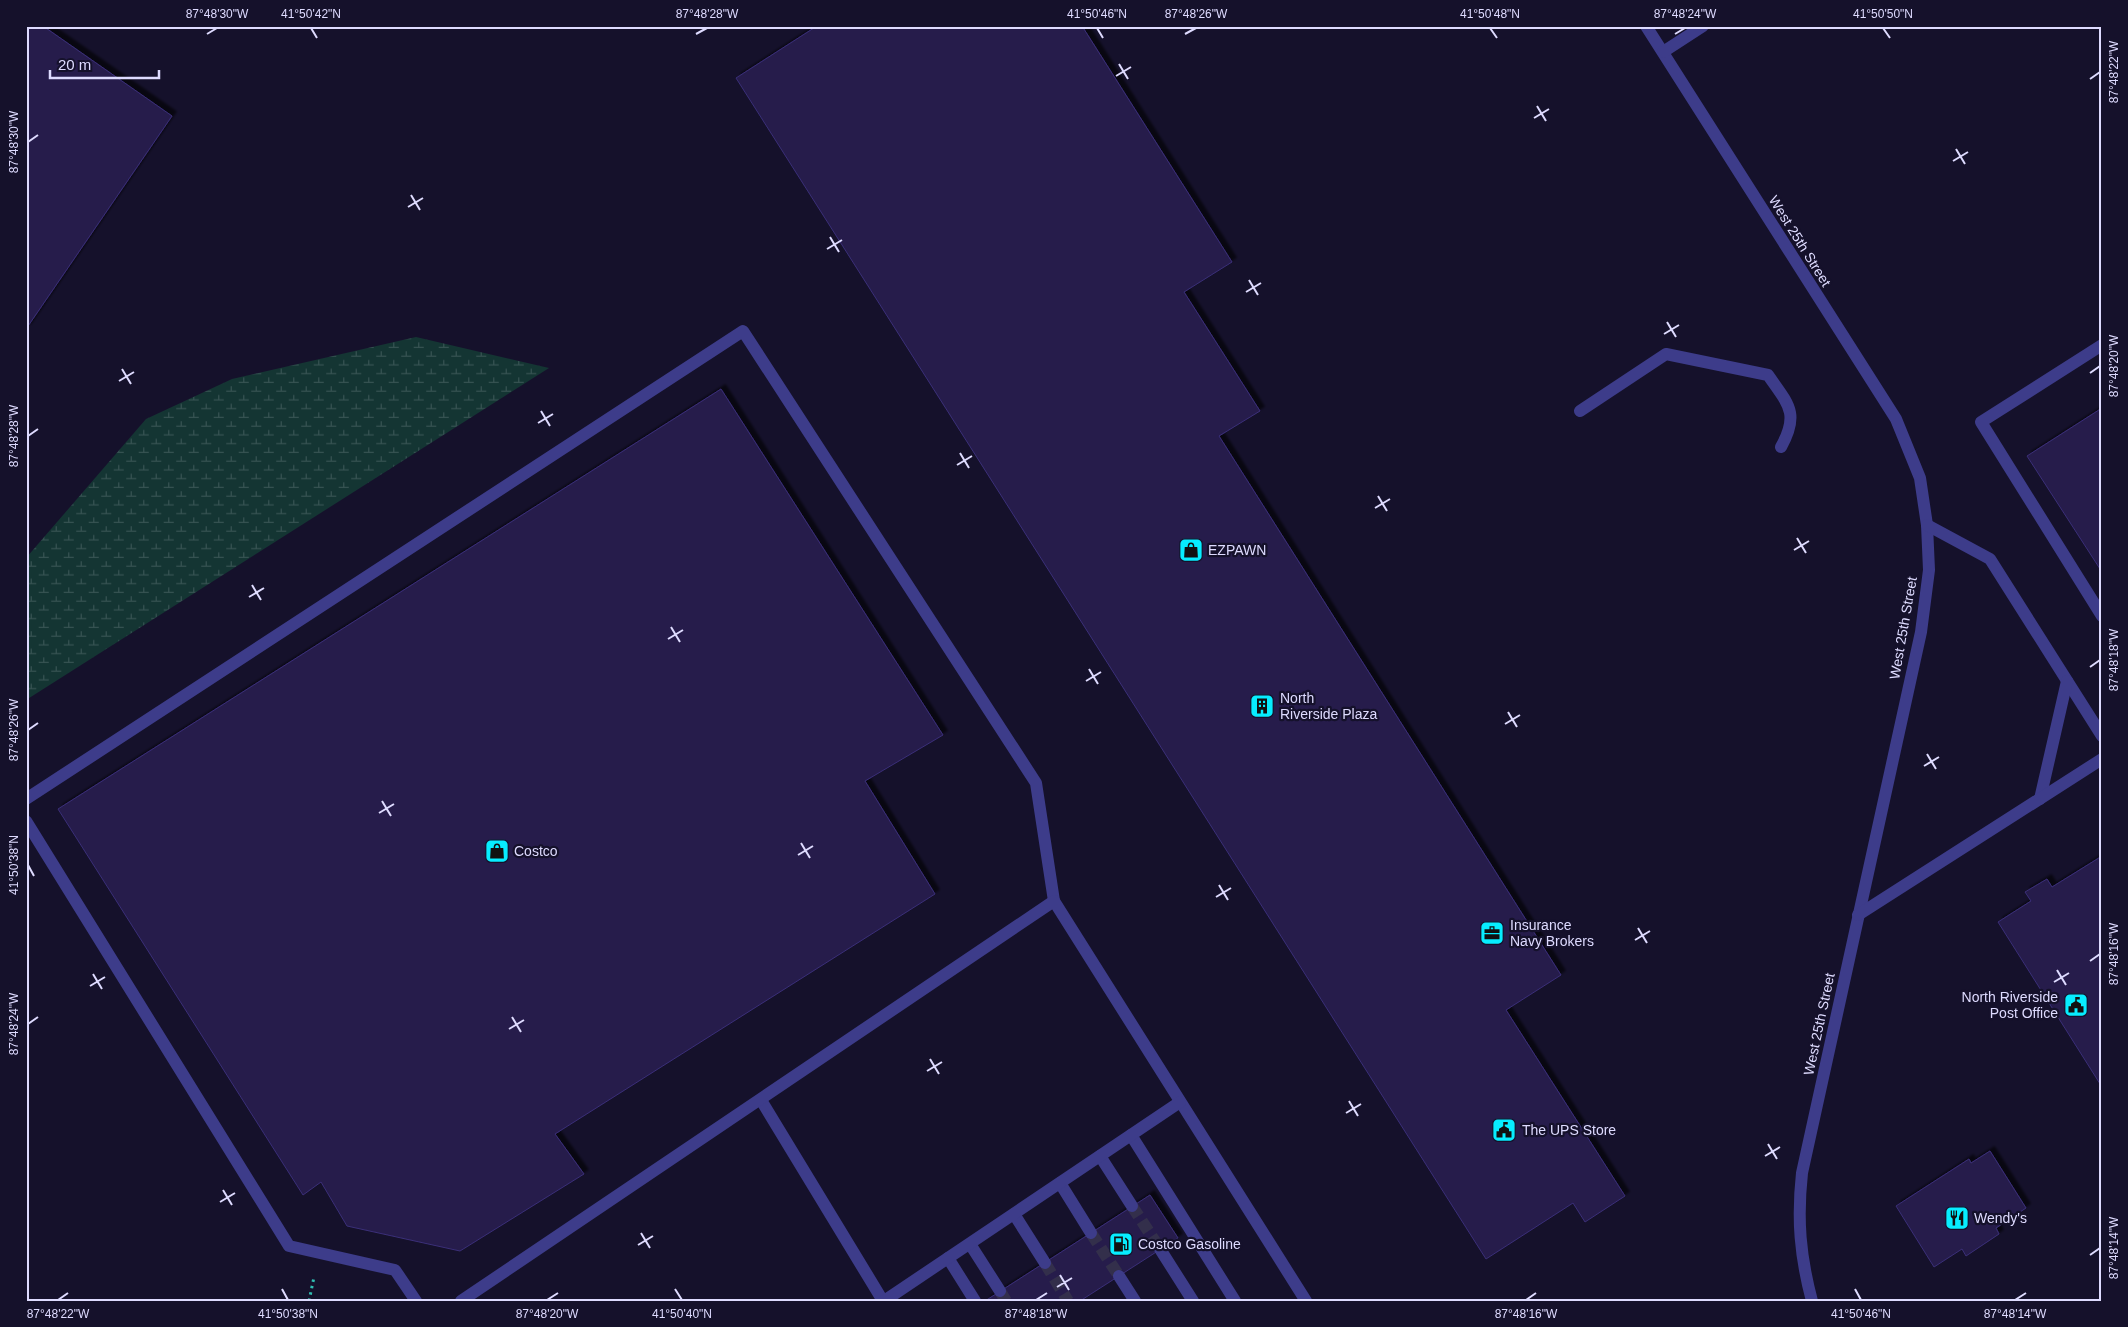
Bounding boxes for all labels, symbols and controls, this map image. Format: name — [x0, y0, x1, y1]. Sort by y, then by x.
text: 87°48'30"W — [186, 7, 249, 21]
text: 41°50'42"N — [281, 7, 341, 21]
text: 87°48'28"W — [676, 7, 739, 21]
text: 41°50'46"N — [1067, 7, 1127, 21]
text: 87°48'26"W — [1165, 7, 1228, 21]
text: 41°50'48"N — [1460, 7, 1520, 21]
text: 87°48'24"W — [1654, 7, 1717, 21]
text: 41°50'50"N — [1853, 7, 1913, 21]
text: 87°48'22"W — [2107, 40, 2121, 103]
scale bar — [50, 48, 159, 80]
text: 20 m — [58, 56, 91, 73]
text: 87°48'30"W — [7, 110, 21, 173]
street label: West 25th Street — [1766, 193, 1834, 289]
text: 87°48'20"W — [2107, 334, 2121, 397]
text: 87°48'28"W — [7, 404, 21, 467]
shop icon: EZPAWN — [1178, 537, 1204, 563]
place label: EZPAWN — [1208, 542, 1266, 558]
street label: West 25th Street — [1886, 575, 1920, 681]
text: 87°48'18"W — [2107, 628, 2121, 691]
place label: North Riverside Plaza — [1280, 690, 1377, 722]
building icon: North Riverside Plaza — [1249, 693, 1275, 719]
text: 87°48'26"W — [7, 698, 21, 761]
text: 41°50'38"N — [7, 835, 21, 895]
shop icon: Costco — [484, 838, 510, 864]
place label: Costco — [514, 843, 558, 859]
place label: Insurance Navy Brokers — [1510, 917, 1594, 949]
office icon: Insurance Navy Brokers — [1479, 920, 1505, 946]
text: 87°48'16"W — [2107, 922, 2121, 985]
street label: West 25th Street — [1800, 971, 1838, 1077]
place label: North Riverside Post Office — [1962, 989, 2058, 1021]
text: 87°48'24"W — [7, 992, 21, 1055]
public building icon: North Riverside Post Office — [2063, 992, 2089, 1018]
public building icon: The UPS Store — [1491, 1117, 1517, 1143]
place label: The UPS Store — [1522, 1122, 1616, 1138]
restaurant icon: Wendy's — [1944, 1205, 1970, 1231]
place label: Wendy's — [1974, 1210, 2027, 1226]
text: 87°48'14"W — [2107, 1216, 2121, 1279]
fuel station icon: Costco Gasoline — [1108, 1231, 1134, 1257]
place label: Costco Gasoline — [1138, 1236, 1241, 1252]
text: 87°48'22"W — [27, 1307, 90, 1321]
text: 41°50'38"N — [258, 1307, 318, 1321]
text: 87°48'20"W — [516, 1307, 579, 1321]
text: 41°50'40"N — [652, 1307, 712, 1321]
text: 87°48'18"W — [1005, 1307, 1068, 1321]
text: 87°48'16"W — [1495, 1307, 1558, 1321]
text: 41°50'46"N — [1831, 1307, 1891, 1321]
text: 87°48'14"W — [1984, 1307, 2047, 1321]

